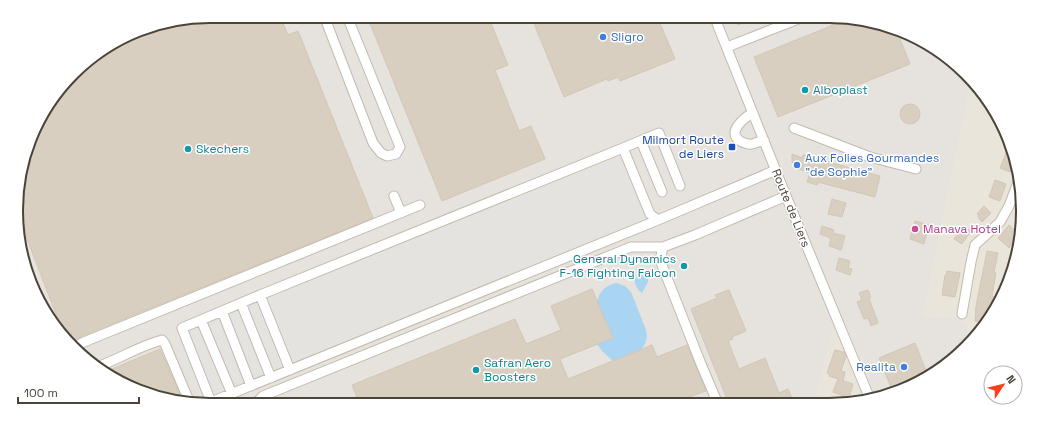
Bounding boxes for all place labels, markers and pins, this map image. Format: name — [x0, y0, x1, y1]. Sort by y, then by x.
place label: Sligro — [611, 29, 644, 45]
marker: Sligro — [598, 32, 608, 42]
place label: Alboplast — [813, 82, 868, 98]
marker: Alboplast — [800, 85, 810, 95]
place label: Milmort Route de Liers — [642, 132, 724, 162]
place label: Skechers — [196, 141, 249, 157]
marker: Milmort Route de Liers — [727, 142, 737, 152]
marker: Skechers — [183, 144, 193, 154]
place label: Aux Folies Gourmandes "de Sophie" — [805, 150, 939, 180]
marker: Aux Folies Gourmandes "de Sophie" — [792, 160, 802, 170]
place label: Manava Hotel — [923, 221, 1001, 237]
marker: Manava Hotel — [910, 224, 920, 234]
place label: General Dynamics F-16 Fighting Falcon — [560, 251, 676, 281]
marker: General Dynamics F-16 Fighting Falcon — [679, 261, 689, 271]
place label: Safran Aero Boosters — [484, 355, 551, 385]
place label: Realita — [856, 359, 896, 375]
marker: Realita — [899, 362, 909, 372]
marker: Safran Aero Boosters — [471, 365, 481, 375]

